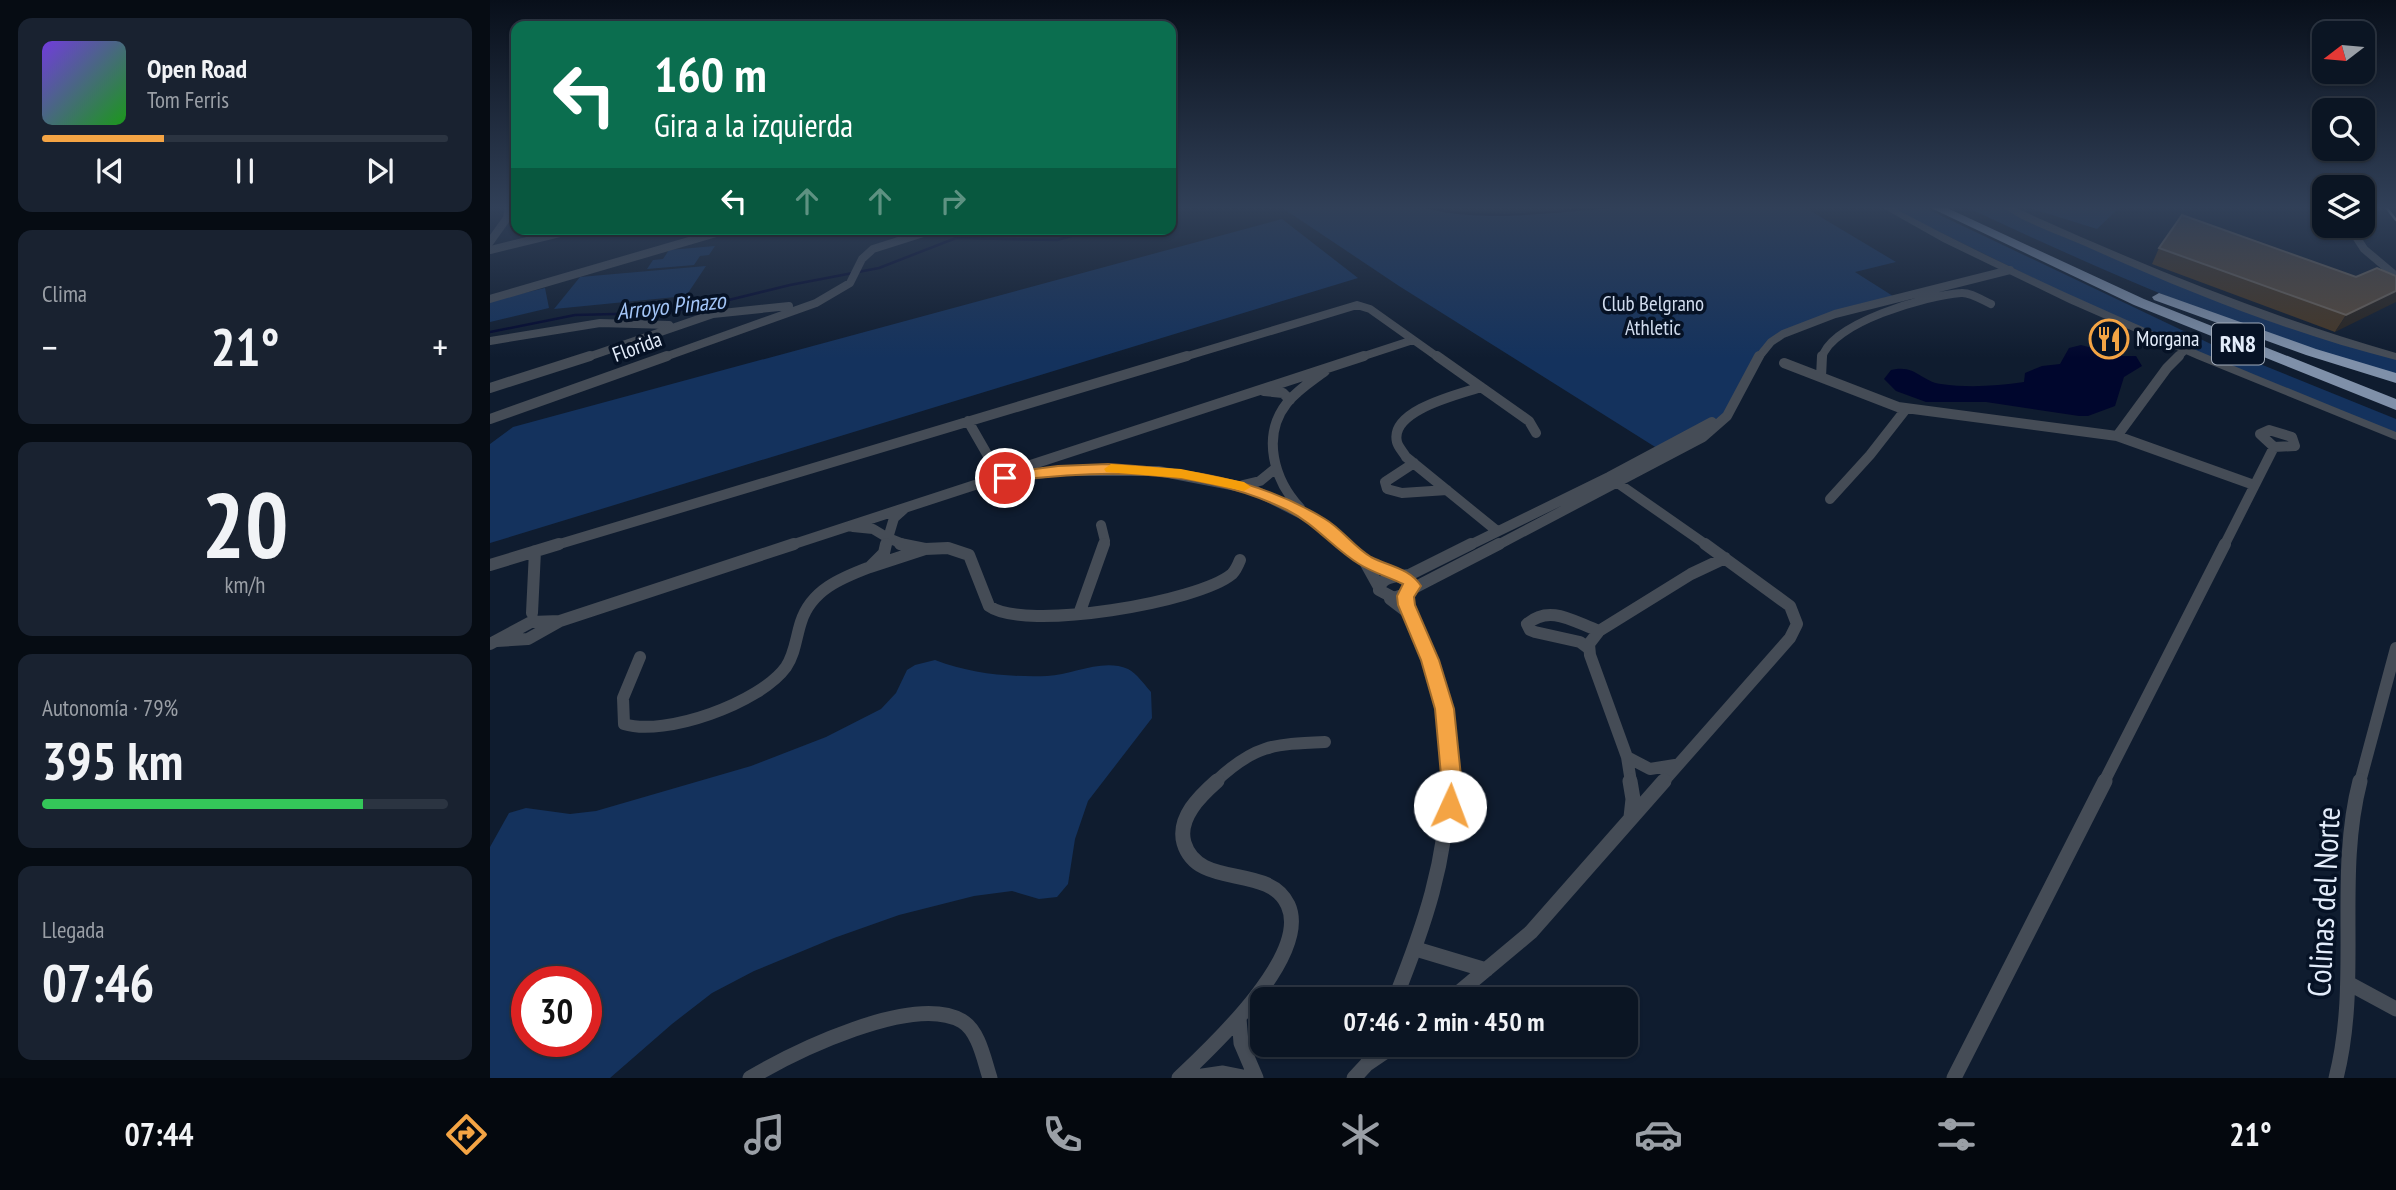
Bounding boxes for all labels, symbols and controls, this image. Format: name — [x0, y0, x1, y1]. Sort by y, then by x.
north arrow — [2312, 21, 2375, 84]
map controls — [2312, 21, 2375, 238]
text: 160 m — [654, 42, 767, 106]
icon: left — [539, 49, 630, 140]
text: Open Road — [147, 52, 247, 85]
text: Tom Ferris — [147, 85, 229, 114]
button: search — [2312, 98, 2375, 161]
text: Gira a la izquierda — [654, 104, 853, 146]
icon: previous — [91, 152, 129, 190]
icon: pause — [226, 152, 264, 190]
icon: next — [361, 152, 399, 190]
button: layers — [2312, 175, 2375, 238]
icon: left — [715, 182, 753, 220]
icon: ahead — [788, 182, 826, 220]
icon: ahead — [861, 182, 899, 220]
icon: right — [934, 182, 972, 220]
text: Clima — [42, 279, 87, 308]
water label: Arroyo Pinazo — [615, 285, 729, 326]
park label: Club Belgrano Athletic — [1602, 290, 1704, 341]
text: 21° — [211, 313, 279, 380]
restaurant icon: Morgana — [2088, 318, 2130, 360]
text: − — [42, 322, 58, 371]
text: + — [432, 322, 448, 371]
road number: RN8 — [2212, 324, 2264, 365]
street label: Florida — [609, 325, 665, 368]
place label: Morgana — [2136, 325, 2199, 352]
pin — [975, 448, 1035, 508]
icon: arrive — [986, 459, 1024, 497]
text: 20 — [202, 465, 289, 583]
text: km/h — [225, 570, 265, 599]
text: Autonomía · 79% — [42, 693, 178, 722]
text: 395 km — [42, 727, 183, 794]
position arrow — [1413, 769, 1487, 843]
street label: Colinas del Norte — [2297, 806, 2349, 998]
text: Llegada — [42, 915, 105, 944]
text: 07:46 — [42, 949, 154, 1016]
speed limit sign: 30 — [511, 966, 602, 1057]
text: 07:46 · 2 min · 450 m — [1344, 1005, 1544, 1038]
icon: directions — [442, 1110, 491, 1159]
icon: music — [740, 1110, 789, 1159]
icon: phone — [1038, 1110, 1087, 1159]
icon: climate — [1336, 1110, 1385, 1159]
icon: car — [1634, 1110, 1683, 1159]
icon: filters — [1932, 1110, 1981, 1159]
text: 07:44 — [124, 1113, 194, 1155]
text: 21° — [2229, 1113, 2272, 1155]

